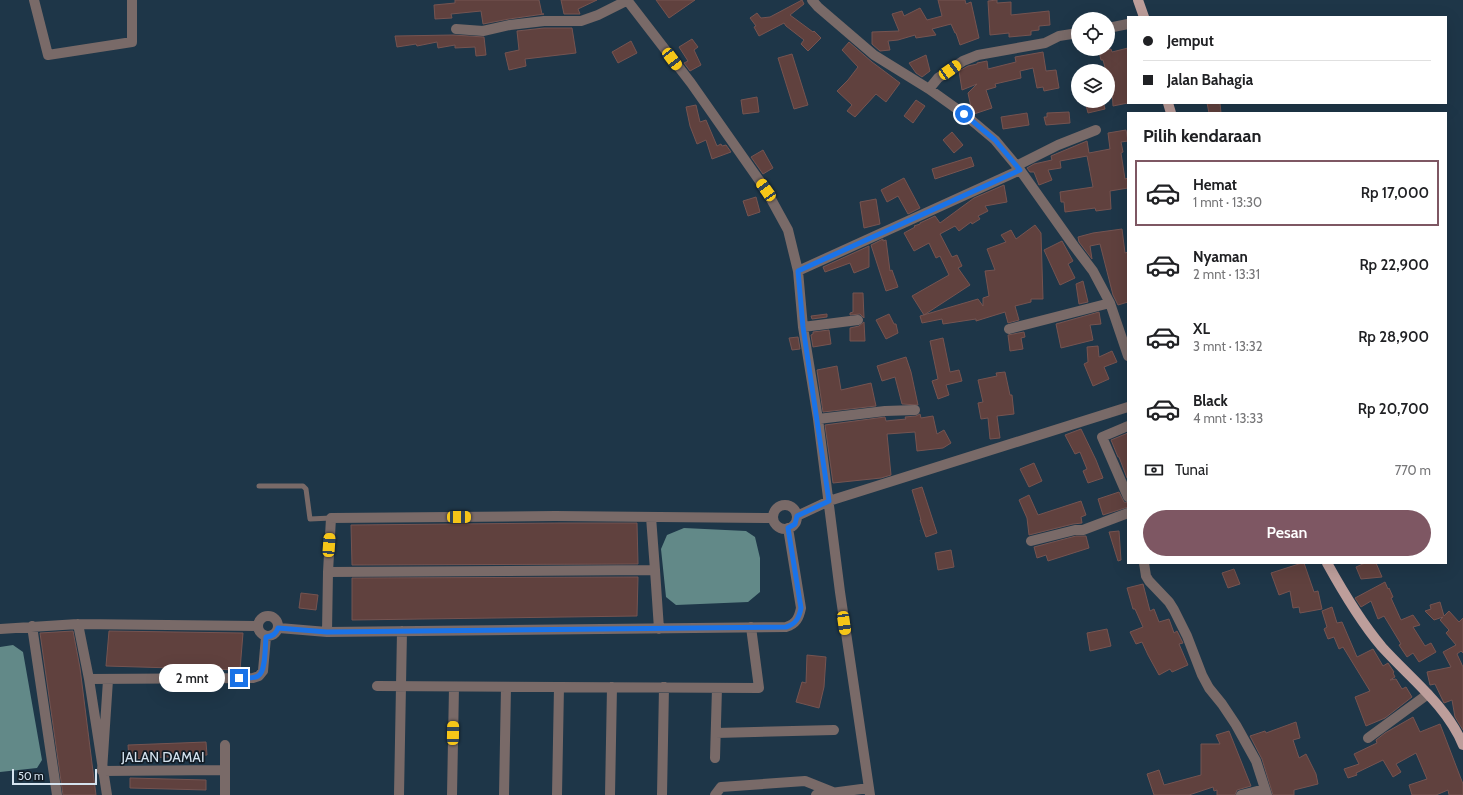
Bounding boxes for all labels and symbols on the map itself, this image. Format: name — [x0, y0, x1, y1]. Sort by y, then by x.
car — [660, 46, 684, 72]
car — [937, 58, 963, 82]
route start — [955, 105, 973, 123]
car — [754, 177, 778, 203]
car — [447, 511, 471, 523]
car — [322, 533, 336, 557]
car — [836, 610, 852, 636]
callout: 2 mnt — [159, 664, 225, 692]
route end — [230, 669, 248, 687]
car — [447, 721, 459, 745]
street label: JALAN DAMAI — [120, 748, 205, 766]
scale bar — [12, 767, 97, 786]

